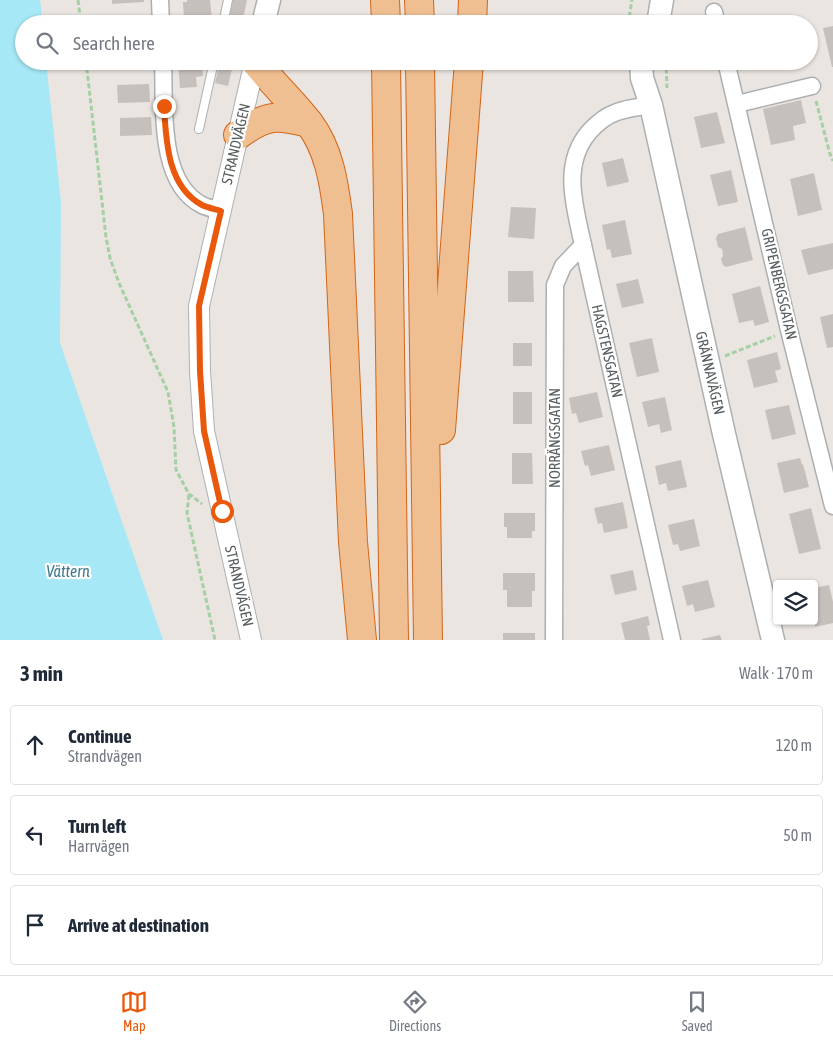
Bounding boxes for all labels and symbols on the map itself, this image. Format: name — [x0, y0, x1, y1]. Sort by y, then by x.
route end — [153, 95, 176, 118]
street label: STRANDVÄGEN — [218, 102, 253, 186]
street label: GRIPENBERGSGATAN — [758, 227, 801, 341]
street label: HAGSTENSGATAN — [588, 303, 626, 399]
street label: GRÄNNAVÄGEN — [693, 329, 728, 416]
street label: NORRÄNGSGATAN — [546, 388, 563, 488]
route start — [211, 500, 234, 523]
street label: STRANDVÄGEN — [222, 544, 257, 628]
water label: Vättern — [46, 562, 90, 580]

